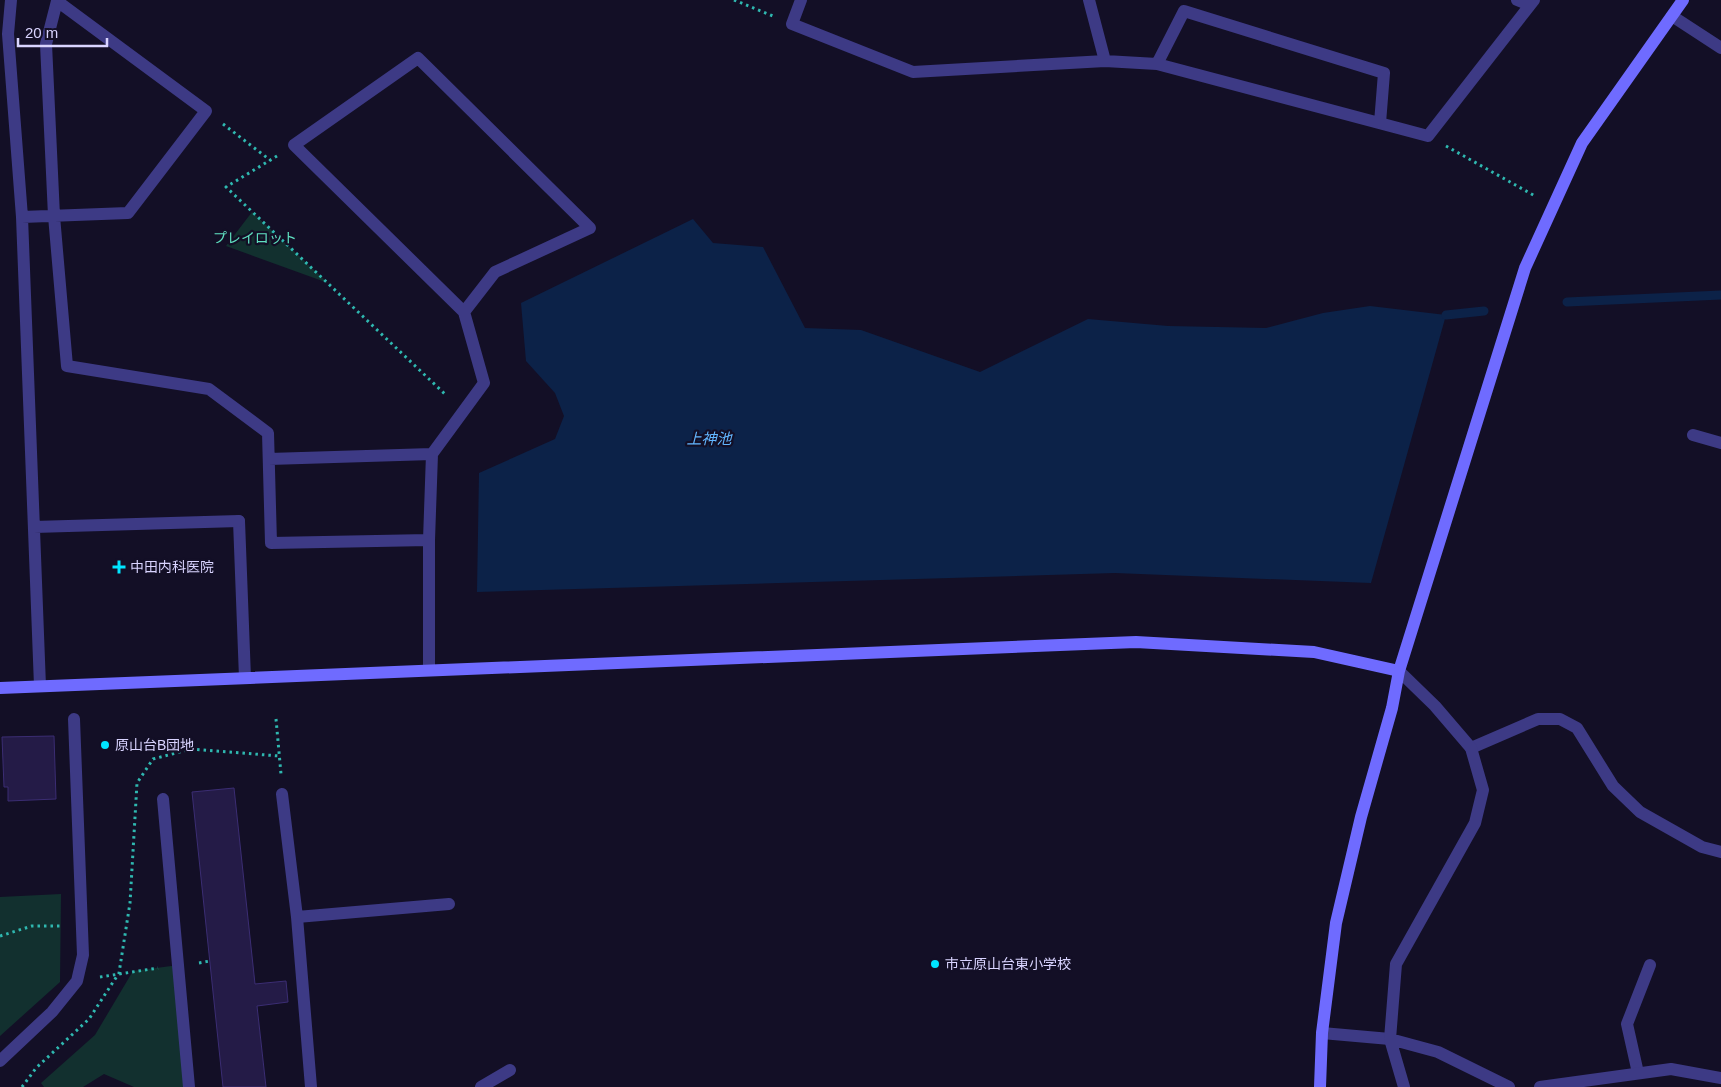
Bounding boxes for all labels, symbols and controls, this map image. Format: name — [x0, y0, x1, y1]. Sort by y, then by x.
scale bar — [18, 15, 106, 47]
text: 20 m — [25, 24, 58, 41]
park label: プレイロット — [213, 230, 297, 246]
water label: 上神池 — [686, 430, 733, 447]
place label: 中田内科医院 — [130, 559, 214, 575]
marker: 中田内科医院 — [112, 560, 126, 574]
place label: 原山台B団地 — [115, 737, 194, 753]
marker: 原山台B団地 — [99, 739, 111, 751]
place label: 市立原山台東小学校 — [945, 956, 1071, 972]
marker: 市立原山台東小学校 — [929, 958, 941, 970]

